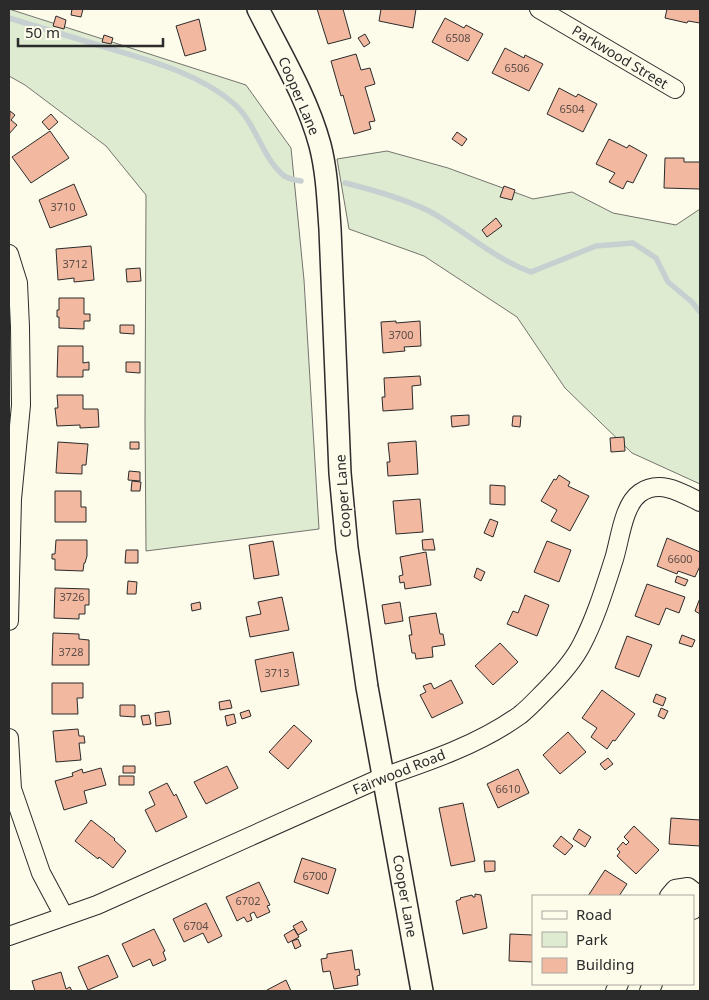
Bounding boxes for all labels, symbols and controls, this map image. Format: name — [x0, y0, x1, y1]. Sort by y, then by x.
scale bar — [18, 15, 162, 47]
street label: Parkwood Street — [569, 20, 672, 93]
text: 50 m — [25, 22, 60, 42]
house number: 6508 — [445, 30, 471, 45]
street label: Cooper Lane — [274, 54, 325, 138]
house number: 6506 — [504, 60, 530, 75]
house number: 6504 — [559, 101, 585, 116]
house number: 3710 — [50, 199, 76, 214]
house number: 3712 — [62, 256, 88, 271]
house number: 3700 — [388, 327, 414, 342]
street label: Cooper Lane — [330, 454, 355, 538]
house number: 6600 — [667, 551, 693, 566]
house number: 3726 — [59, 589, 85, 604]
house number: 3728 — [58, 644, 84, 659]
house number: 3713 — [264, 665, 290, 680]
street label: Fairwood Road — [350, 744, 448, 799]
house number: 6610 — [495, 781, 521, 796]
street label: Cooper Lane — [389, 853, 422, 939]
house number: 6700 — [302, 868, 328, 883]
house number: 6702 — [235, 893, 261, 908]
legend — [532, 895, 694, 985]
text: Road — [576, 904, 612, 924]
house number: 6704 — [183, 918, 209, 933]
text: Park — [576, 929, 608, 949]
text: Building — [576, 954, 634, 974]

